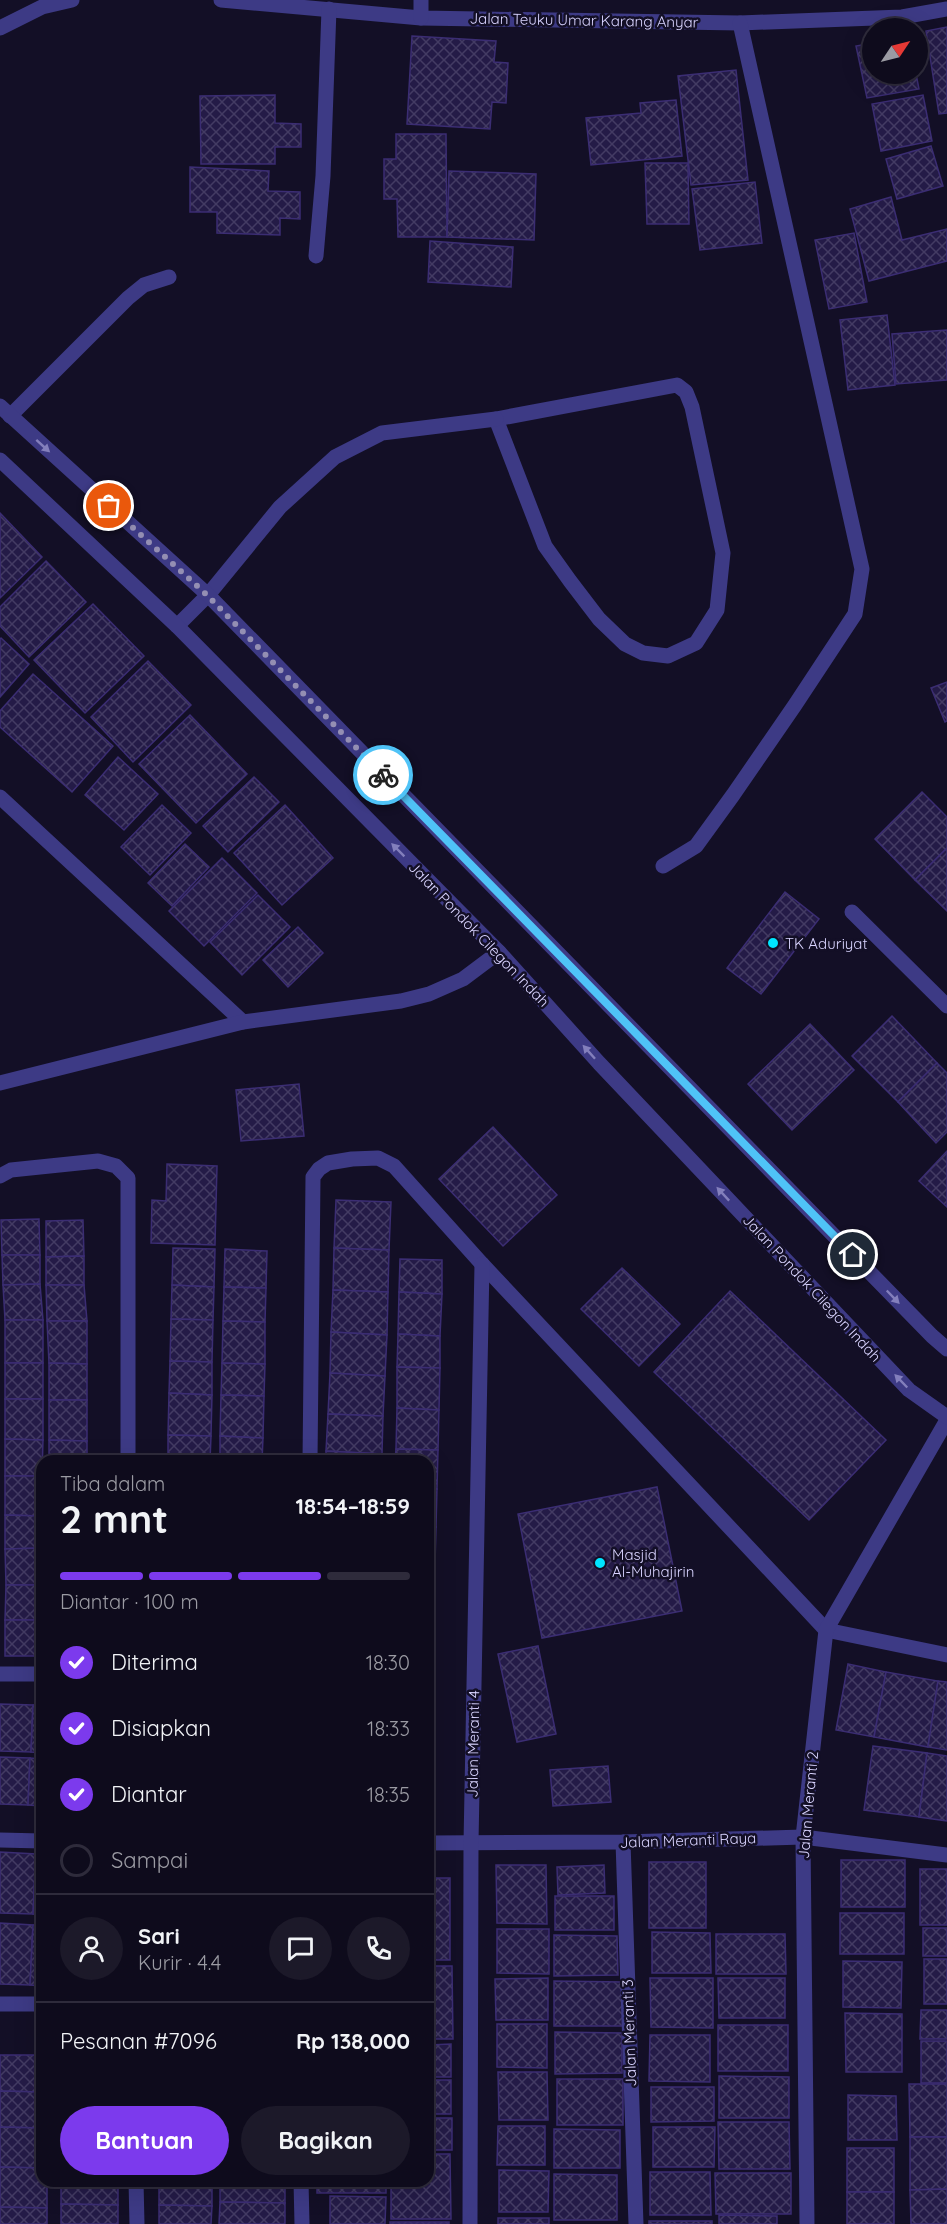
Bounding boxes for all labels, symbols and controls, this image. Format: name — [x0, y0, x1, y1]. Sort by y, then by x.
street label: Jalan Teuku Umar Karang Anyar — [469, 9, 699, 31]
north arrow — [862, 18, 928, 84]
map controls — [862, 18, 928, 84]
one-way arrow — [35, 439, 50, 452]
pin — [83, 480, 134, 531]
icon: bag — [92, 489, 125, 522]
courier — [353, 745, 413, 805]
icon: bike — [367, 759, 400, 792]
one-way arrow — [391, 843, 405, 857]
street label: Jalan Pondok Cilegon Indah — [405, 857, 553, 1011]
place label: TK Aduriyat — [785, 934, 868, 953]
marker: TK Aduriyat — [766, 936, 780, 950]
one-way arrow — [582, 1045, 596, 1060]
one-way arrow — [716, 1187, 730, 1202]
street label: Jalan Pondok Cilegon Indah — [739, 1210, 885, 1366]
pin — [827, 1229, 878, 1280]
icon: home — [836, 1238, 869, 1271]
one-way arrow — [886, 1289, 900, 1303]
one-way arrow — [894, 1375, 908, 1389]
text: Tiba dalam — [60, 1471, 165, 1496]
text: 18:54–18:59 — [296, 1492, 410, 1520]
text: 2 mnt — [60, 1494, 168, 1543]
place label: Masjid Al-Muhajirin — [612, 1545, 694, 1581]
marker: Masjid Al-Muhajirin — [593, 1556, 607, 1570]
text: Diantar · 100 m — [60, 1589, 199, 1614]
icon: check — [60, 1646, 93, 1679]
text: Diterima — [111, 1648, 198, 1676]
text: 18:30 — [366, 1650, 410, 1675]
street label: Jalan Meranti 4 — [463, 1690, 483, 1798]
icon: check — [60, 1712, 93, 1745]
text: Disiapkan — [111, 1714, 211, 1742]
text: 18:33 — [367, 1716, 410, 1741]
street label: Jalan Meranti 2 — [794, 1750, 822, 1860]
icon: check — [60, 1778, 93, 1811]
text: Diantar — [111, 1780, 187, 1808]
text: 18:35 — [367, 1782, 410, 1807]
street label: Jalan Meranti Raya — [619, 1828, 757, 1852]
text: Sampai — [111, 1846, 188, 1874]
button: person — [60, 1917, 123, 1980]
button: chat — [269, 1917, 332, 1980]
button: phone — [347, 1917, 410, 1980]
text: Sari — [138, 1922, 180, 1950]
text: Kurir · 4.4 — [138, 1950, 221, 1975]
street label: Jalan Meranti 3 — [618, 1979, 640, 2087]
text: Pesanan #7096 — [60, 2027, 217, 2055]
text: Rp 138,000 — [296, 2027, 410, 2055]
button: Bantuan — [60, 2106, 229, 2175]
button: Bagikan — [241, 2106, 410, 2175]

